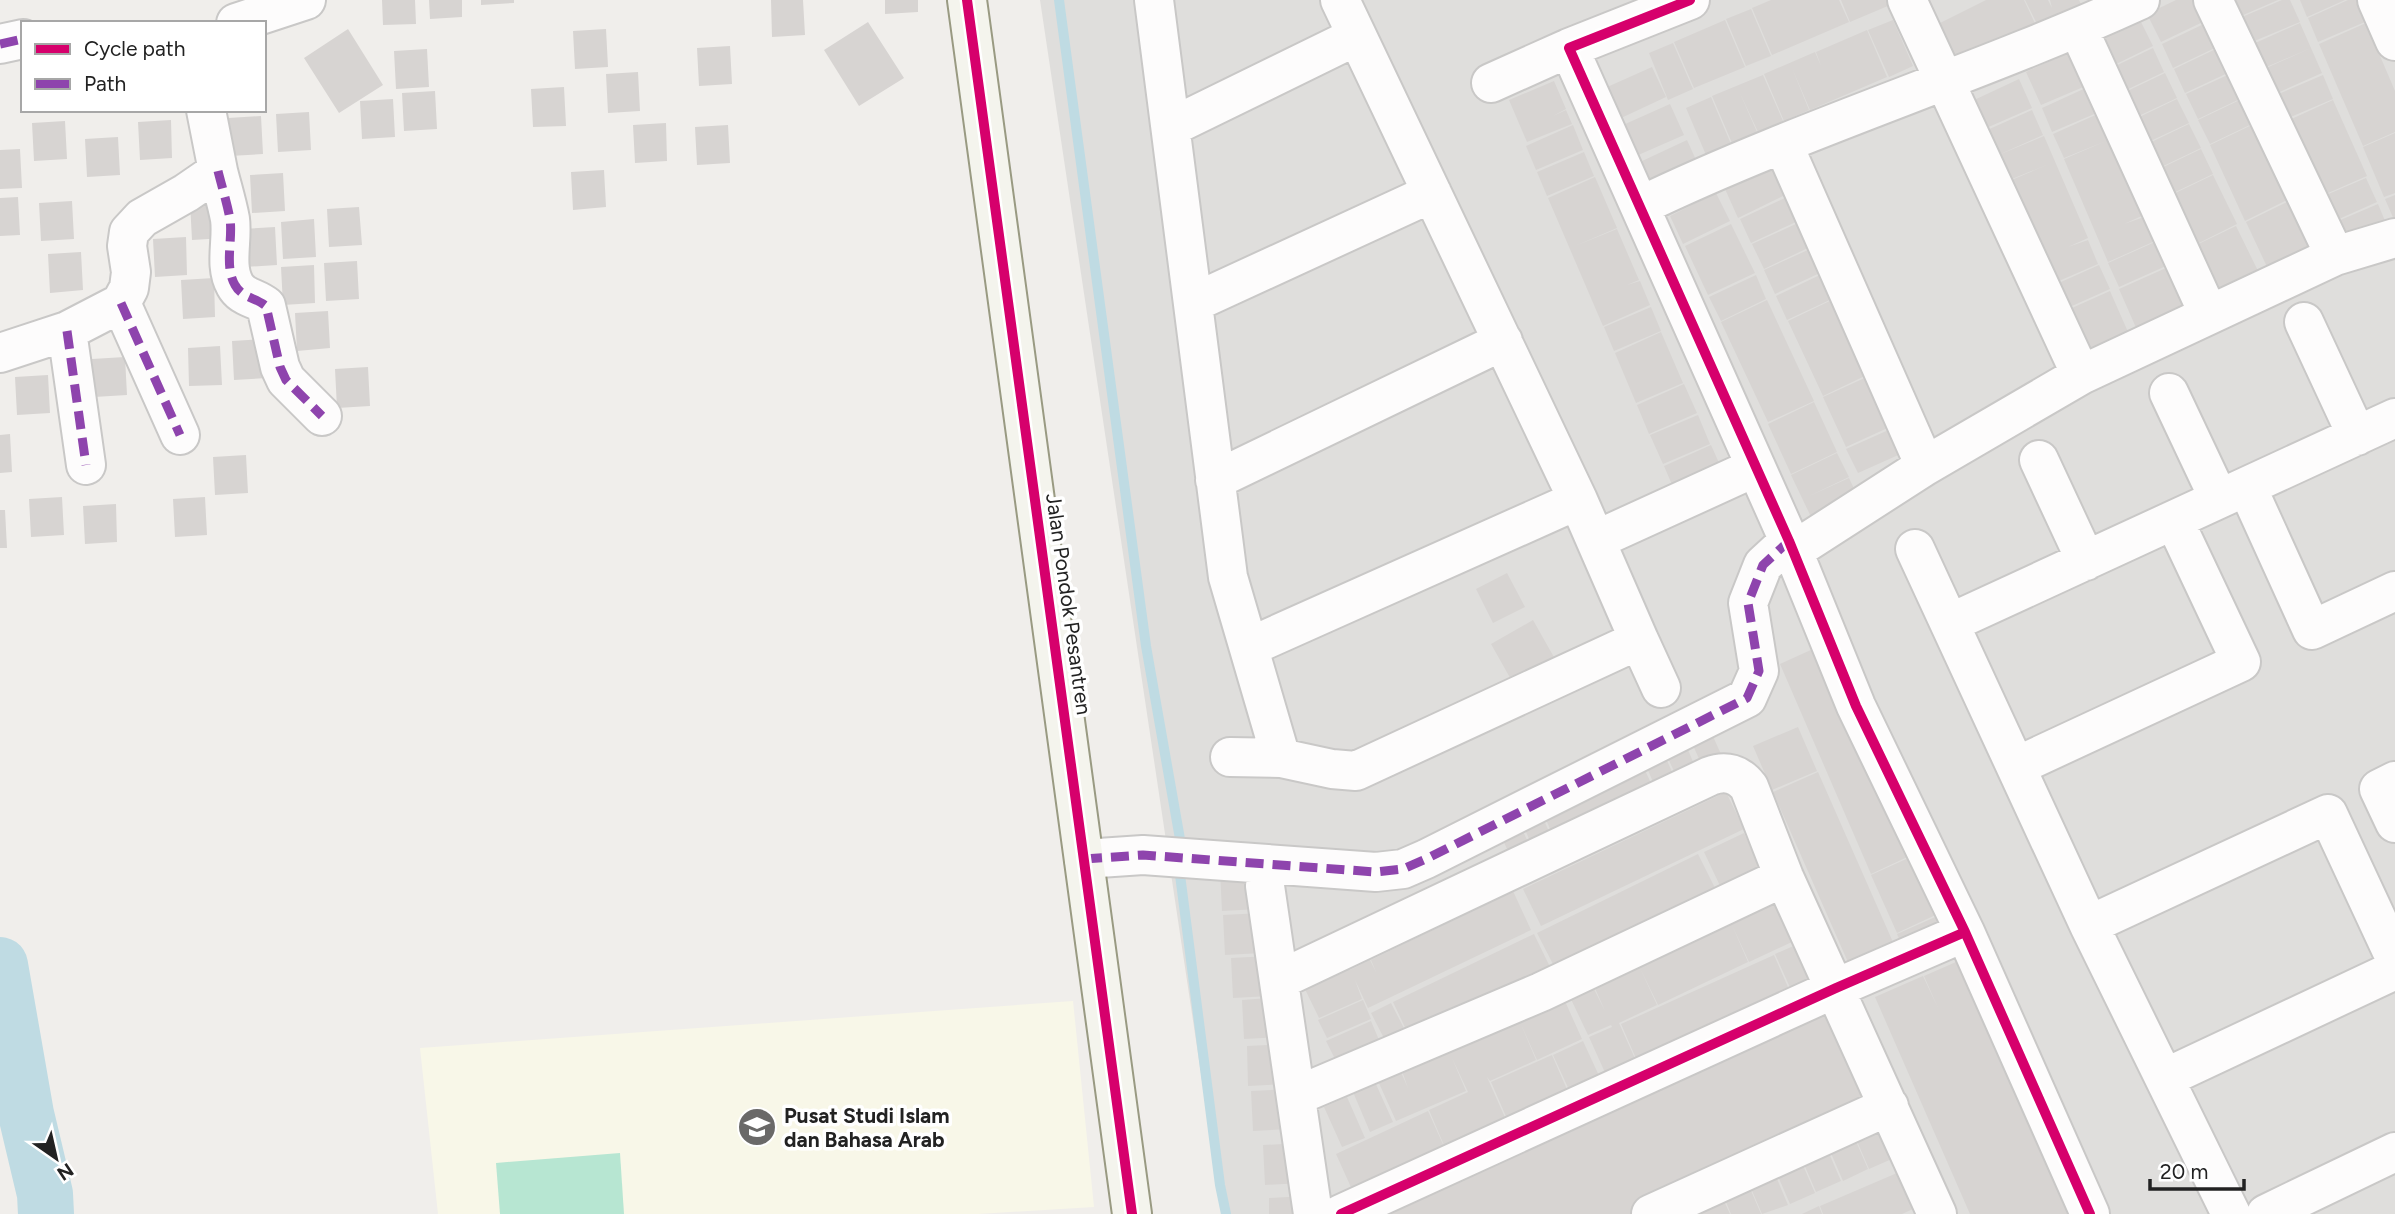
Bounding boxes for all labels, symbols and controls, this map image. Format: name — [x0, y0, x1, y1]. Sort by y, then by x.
legend — [21, 21, 266, 112]
text: Cycle path — [84, 36, 185, 61]
text: Path — [84, 71, 126, 96]
street label: Jalan Pondok Pesantren — [1041, 492, 1097, 716]
place label: Pusat Studi Islam dan Bahasa Arab — [784, 1103, 950, 1152]
school or university icon: Pusat Studi Islam dan Bahasa Arab — [736, 1106, 778, 1148]
north arrow — [21, 1123, 91, 1193]
scale bar — [2150, 1148, 2244, 1192]
text: N — [53, 1158, 78, 1185]
text: 20 m — [2160, 1159, 2208, 1184]

